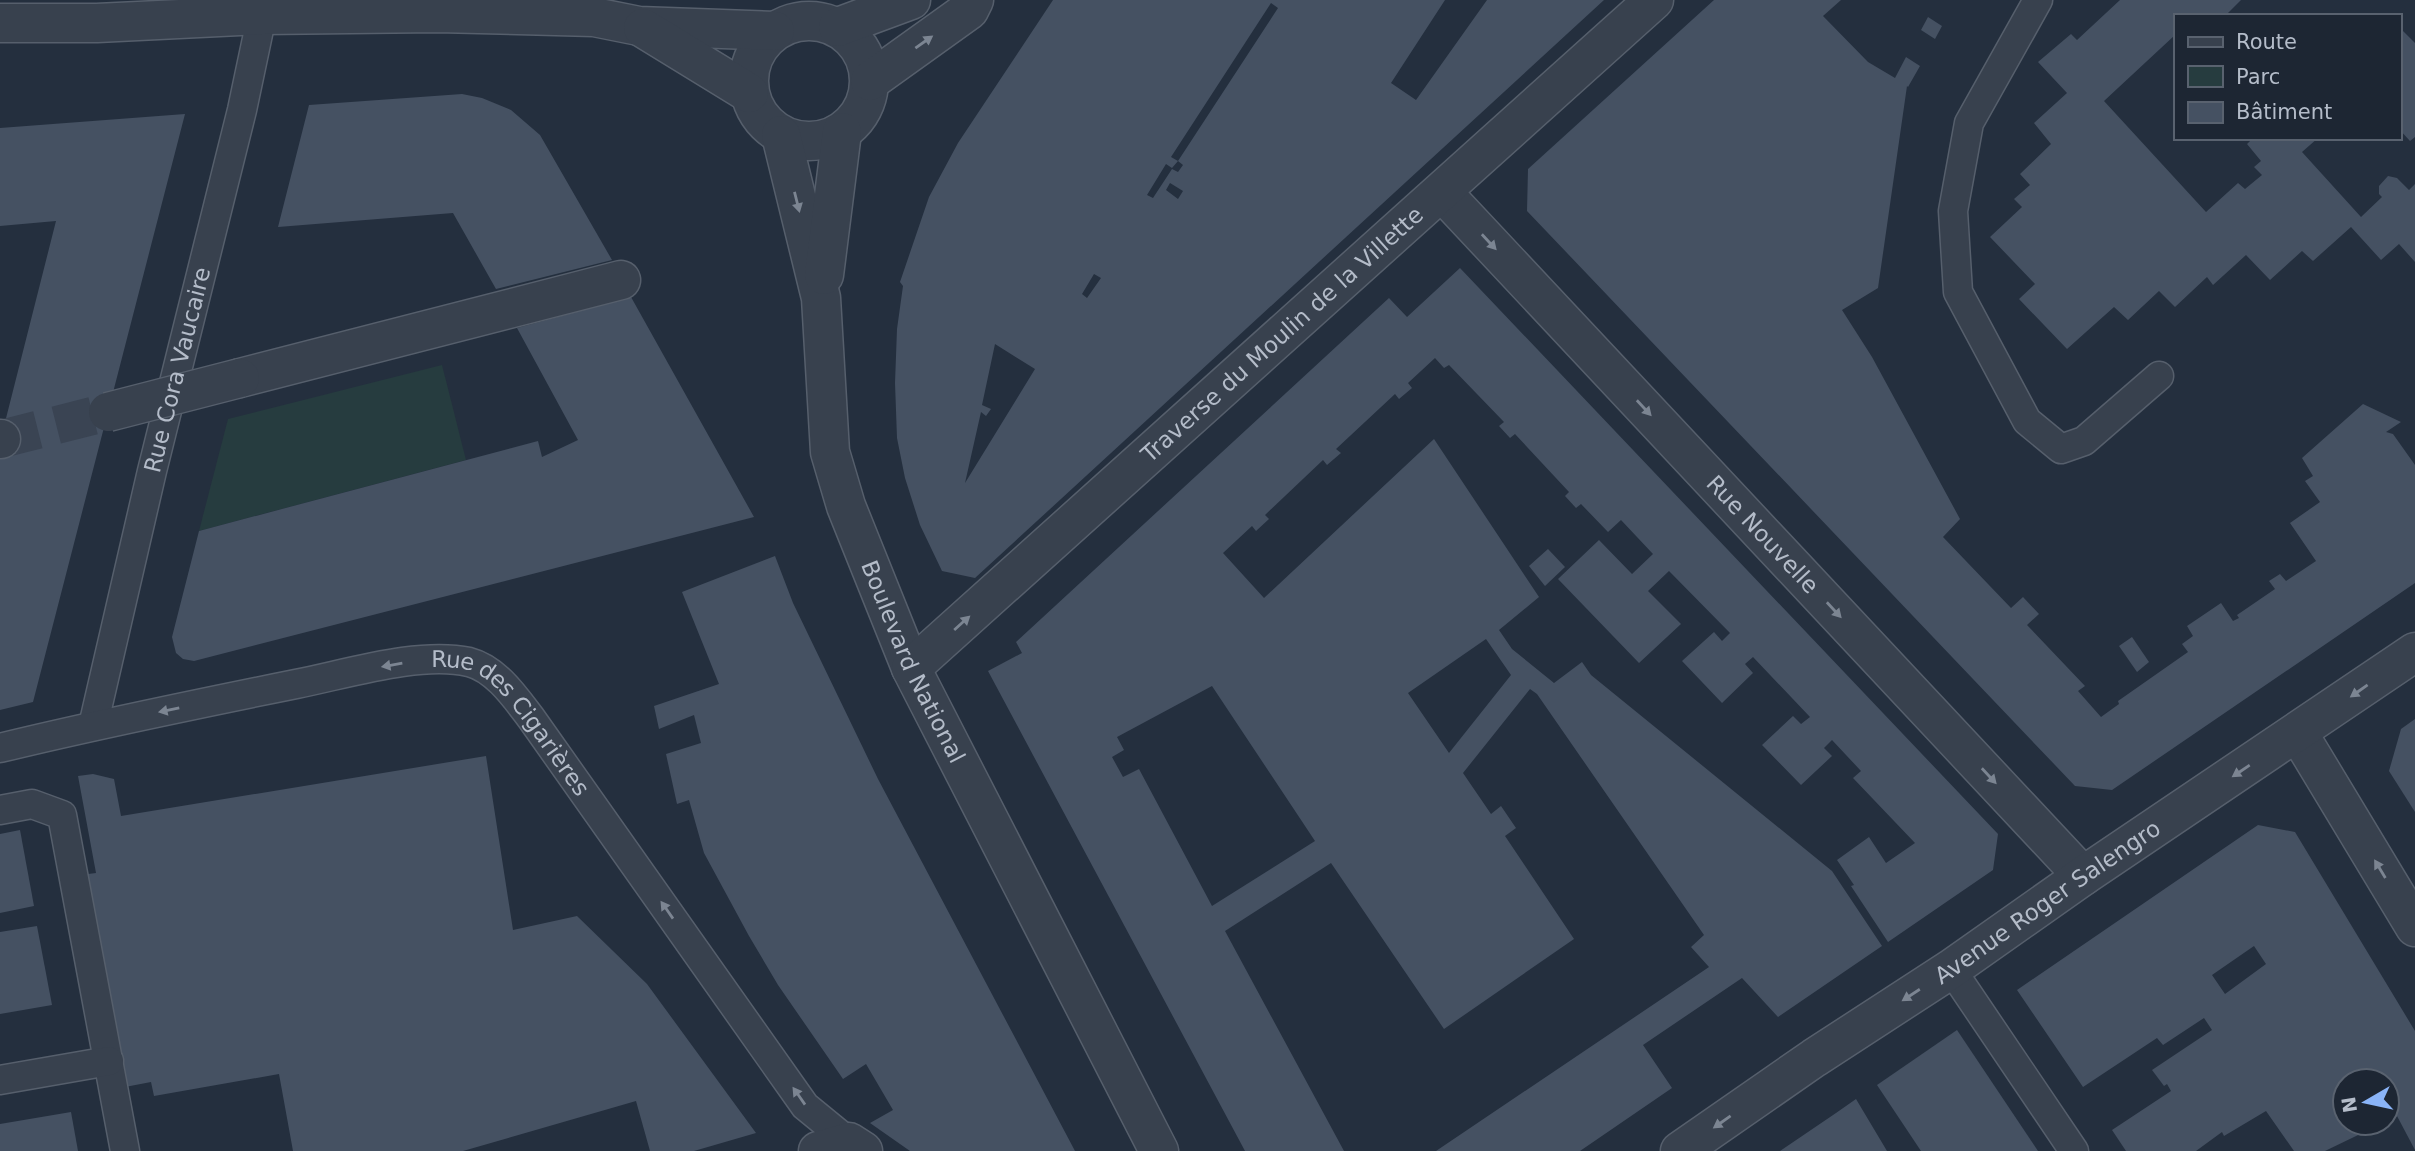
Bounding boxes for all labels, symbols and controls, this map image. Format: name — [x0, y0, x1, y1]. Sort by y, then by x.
legend — [2174, 14, 2401, 140]
text: Route — [2236, 30, 2297, 54]
one-way arrow — [915, 35, 933, 49]
text: Parc — [2236, 65, 2280, 89]
text: Bâtiment — [2236, 100, 2332, 124]
one-way arrow — [792, 191, 803, 213]
street label: Traverse du Moulin de la Villette — [1135, 201, 1428, 468]
one-way arrow — [1480, 233, 1496, 250]
street label: Rue Cora Vaucaire — [139, 264, 215, 475]
one-way arrow — [1636, 399, 1652, 416]
street label: Rue Nouvelle — [1701, 470, 1824, 598]
street label: Boulevard National — [856, 557, 970, 767]
one-way arrow — [1825, 601, 1841, 618]
one-way arrow — [953, 615, 970, 631]
street label: Rue des Cigarières — [431, 646, 595, 801]
one-way arrow — [381, 660, 403, 671]
one-way arrow — [2350, 684, 2368, 698]
one-way arrow — [158, 705, 180, 716]
one-way arrow — [2232, 764, 2250, 778]
one-way arrow — [1981, 767, 1997, 784]
street label: Avenue Roger Salengro — [1930, 815, 2165, 989]
one-way arrow — [2373, 859, 2386, 878]
one-way arrow — [660, 901, 674, 919]
one-way arrow — [1901, 989, 1921, 1002]
north arrow — [2331, 1067, 2401, 1137]
one-way arrow — [792, 1087, 806, 1105]
text: N — [2337, 1095, 2361, 1114]
one-way arrow — [1713, 1115, 1731, 1129]

